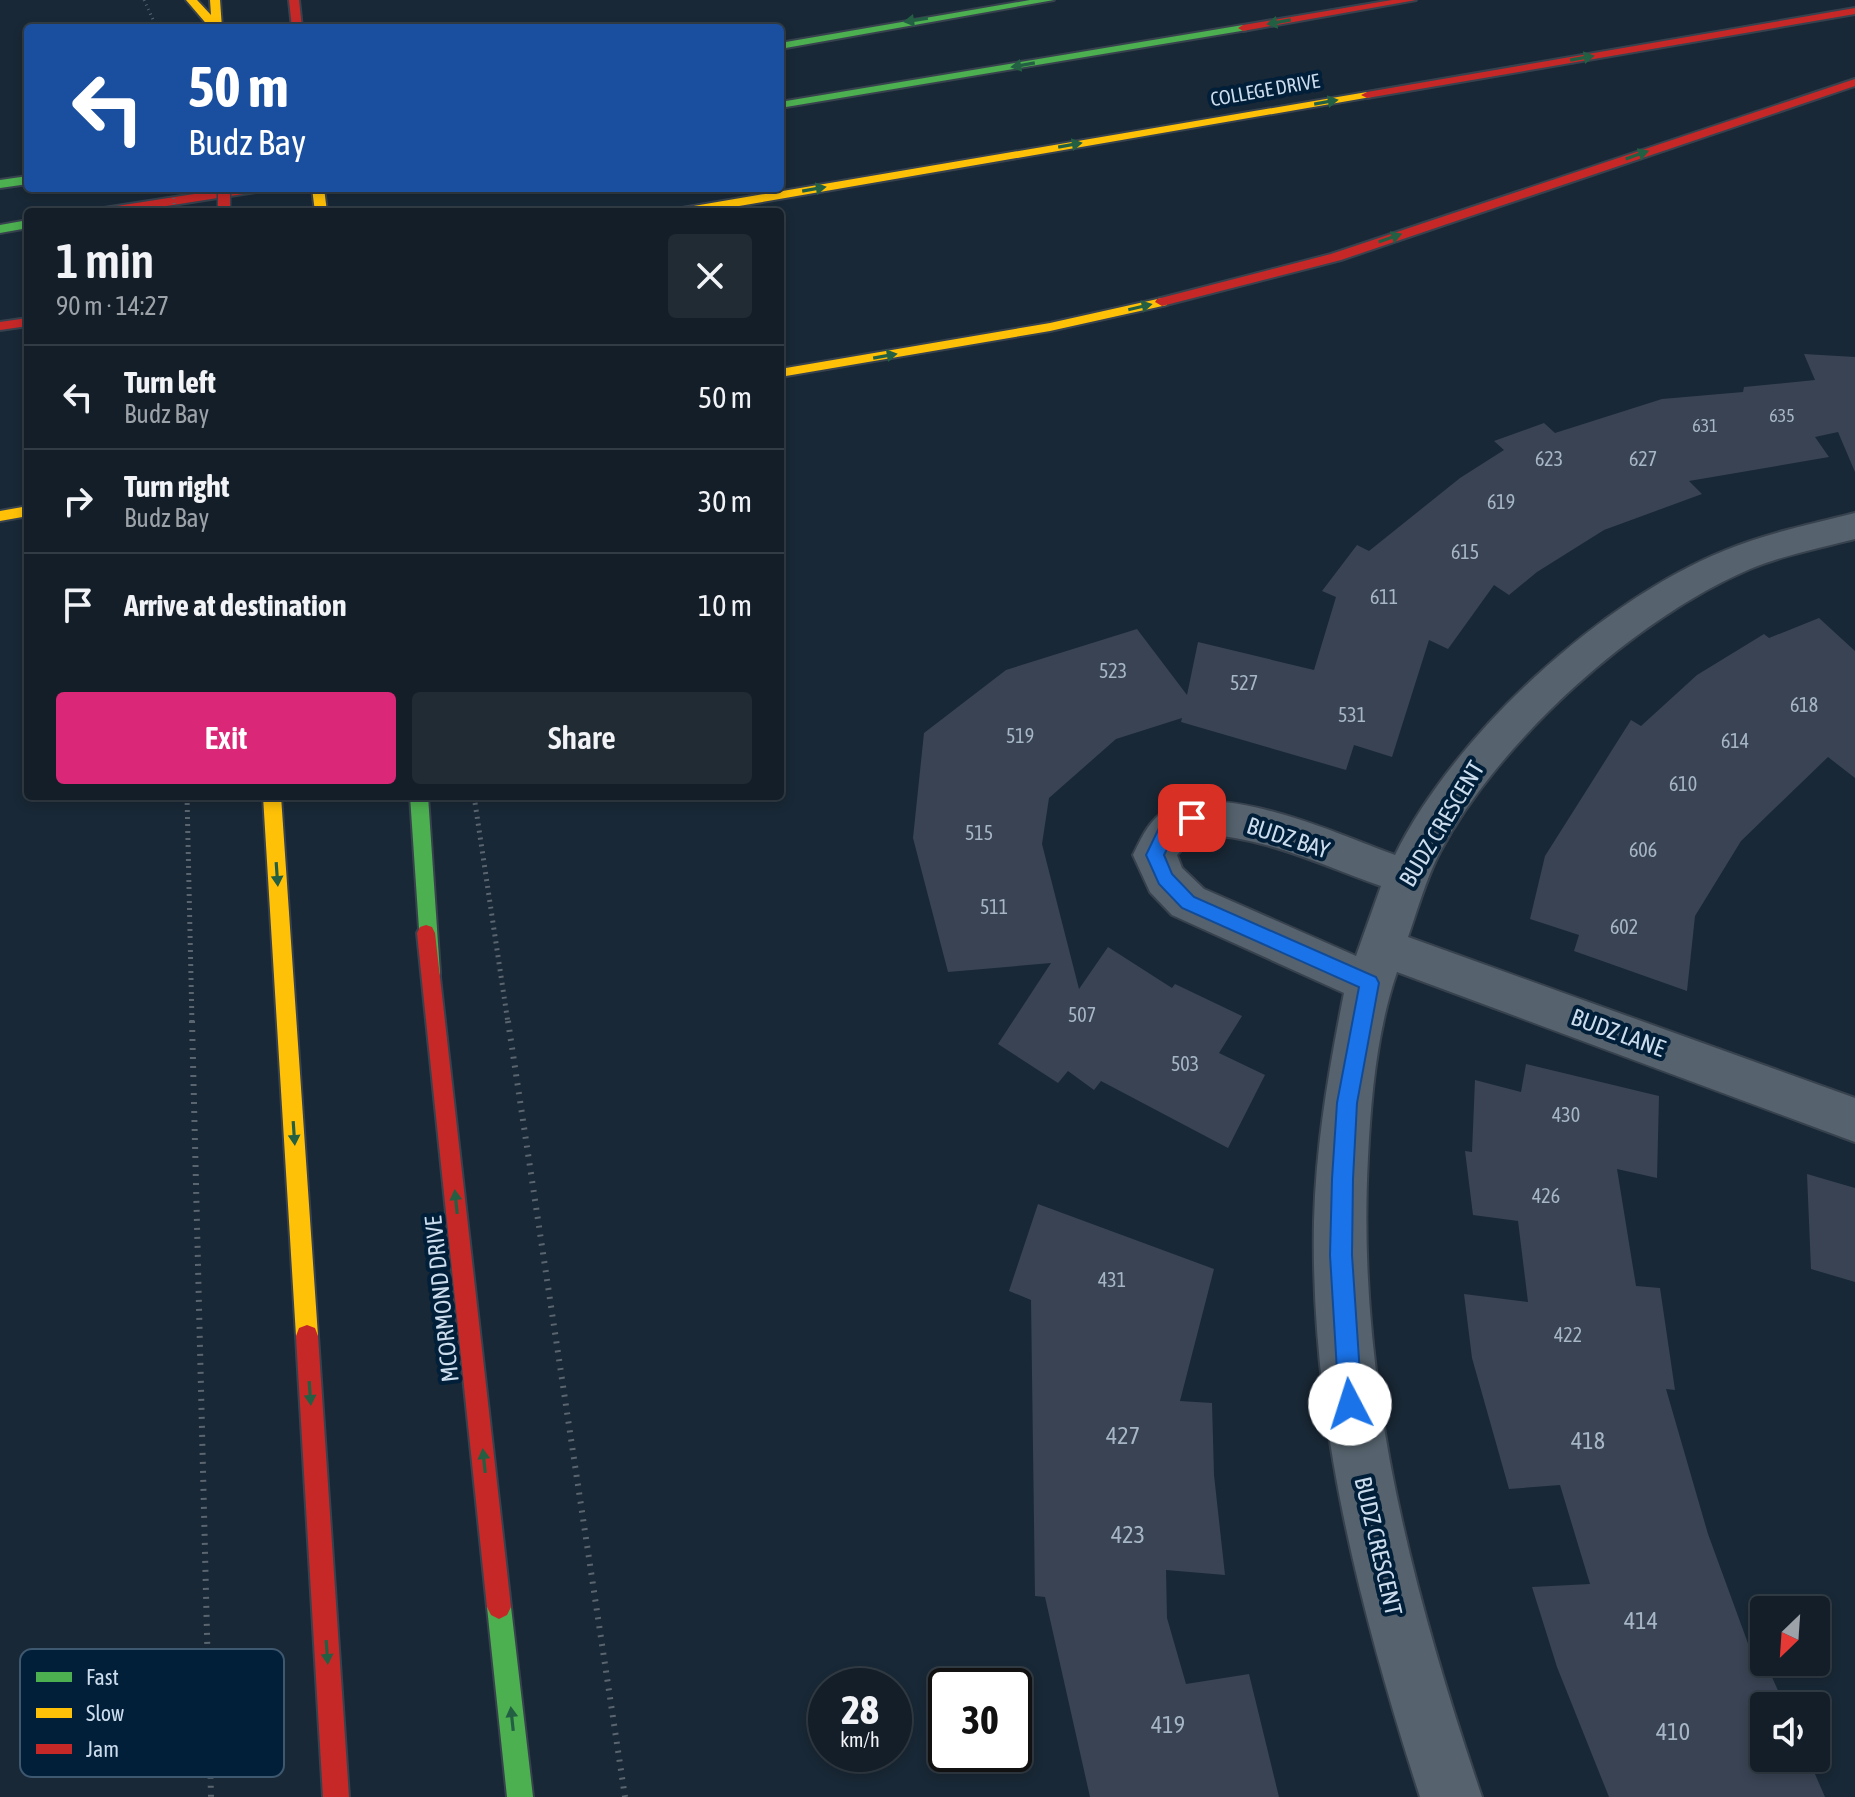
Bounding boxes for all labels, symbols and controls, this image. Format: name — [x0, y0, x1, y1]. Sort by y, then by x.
one-way arrow — [903, 14, 928, 27]
one-way arrow — [1266, 16, 1291, 29]
one-way arrow — [1570, 51, 1595, 63]
text: 50 m — [188, 55, 289, 119]
icon: left — [56, 56, 160, 160]
one-way arrow — [1010, 59, 1035, 72]
street label: COLLEGE DRIVE — [1208, 68, 1322, 110]
one-way arrow — [1314, 95, 1339, 107]
text: Budz Bay — [188, 121, 306, 163]
one-way arrow — [1058, 139, 1083, 151]
one-way arrow — [1625, 148, 1649, 160]
one-way arrow — [801, 183, 826, 195]
one-way arrow — [1379, 232, 1403, 244]
text: 1 min — [56, 233, 154, 288]
button: close — [668, 234, 752, 318]
text: 90 m · 14:27 — [56, 291, 169, 321]
one-way arrow — [1128, 300, 1153, 313]
one-way arrow — [872, 350, 897, 362]
text: Turn left — [124, 365, 216, 399]
icon: left — [56, 375, 100, 419]
text: 50 m — [698, 380, 752, 414]
text: Budz Bay — [124, 399, 209, 429]
house number: 635 — [1769, 405, 1795, 426]
house number: 631 — [1692, 415, 1718, 436]
house number: 623 — [1535, 447, 1563, 470]
house number: 627 — [1629, 447, 1657, 470]
text: Turn right — [124, 469, 230, 503]
icon: right — [56, 479, 100, 523]
text: 30 m — [698, 484, 752, 518]
house number: 619 — [1487, 490, 1515, 513]
text: Budz Bay — [124, 503, 209, 533]
house number: 615 — [1451, 540, 1479, 563]
icon: arrive — [56, 583, 100, 627]
house number: 611 — [1370, 585, 1398, 608]
text: Arrive at destination — [124, 588, 346, 622]
text: 10 m — [698, 588, 752, 622]
house number: 523 — [1099, 659, 1127, 682]
house number: 527 — [1230, 671, 1258, 694]
button: Exit — [56, 692, 396, 784]
button: Share — [412, 692, 752, 784]
house number: 618 — [1790, 693, 1818, 716]
house number: 531 — [1338, 703, 1366, 726]
house number: 519 — [1006, 724, 1034, 747]
house number: 614 — [1721, 729, 1749, 752]
street label: BUDZ CRESCENT — [1394, 756, 1490, 891]
house number: 610 — [1669, 772, 1697, 795]
pin — [1158, 784, 1226, 852]
icon: arrive — [1170, 796, 1214, 840]
street label: BUDZ BAY — [1243, 812, 1333, 864]
house number: 515 — [965, 821, 993, 844]
house number: 606 — [1629, 838, 1657, 861]
one-way arrow — [271, 862, 284, 887]
house number: 511 — [980, 895, 1008, 918]
house number: 602 — [1610, 915, 1638, 938]
house number: 507 — [1068, 1003, 1096, 1026]
street label: BUDZ LANE — [1567, 1003, 1669, 1062]
house number: 503 — [1171, 1052, 1199, 1075]
house number: 430 — [1552, 1103, 1580, 1126]
one-way arrow — [288, 1121, 301, 1146]
house number: 426 — [1532, 1184, 1560, 1207]
one-way arrow — [449, 1190, 462, 1215]
street label: MCORMOND DRIVE — [419, 1215, 464, 1383]
house number: 431 — [1098, 1268, 1126, 1291]
house number: 422 — [1554, 1323, 1582, 1346]
position arrow — [1308, 1362, 1392, 1446]
one-way arrow — [304, 1381, 317, 1406]
house number: 427 — [1106, 1422, 1140, 1449]
house number: 418 — [1571, 1427, 1605, 1454]
one-way arrow — [477, 1448, 490, 1473]
street label: BUDZ CRESCENT — [1349, 1474, 1408, 1618]
house number: 423 — [1111, 1521, 1145, 1548]
north arrow — [1750, 1596, 1830, 1676]
map controls — [1750, 1596, 1830, 1772]
house number: 414 — [1624, 1607, 1658, 1634]
one-way arrow — [321, 1640, 334, 1665]
legend — [20, 1649, 284, 1777]
text: Fast — [86, 1664, 119, 1690]
speed limit sign: 30 — [928, 1668, 1032, 1772]
text: 28 — [841, 1687, 879, 1732]
button: sound — [1750, 1692, 1830, 1772]
text: Slow — [86, 1700, 124, 1726]
one-way arrow — [505, 1707, 518, 1732]
house number: 419 — [1151, 1711, 1185, 1738]
house number: 410 — [1656, 1718, 1690, 1745]
text: km/h — [840, 1728, 880, 1751]
text: Jam — [86, 1736, 119, 1762]

